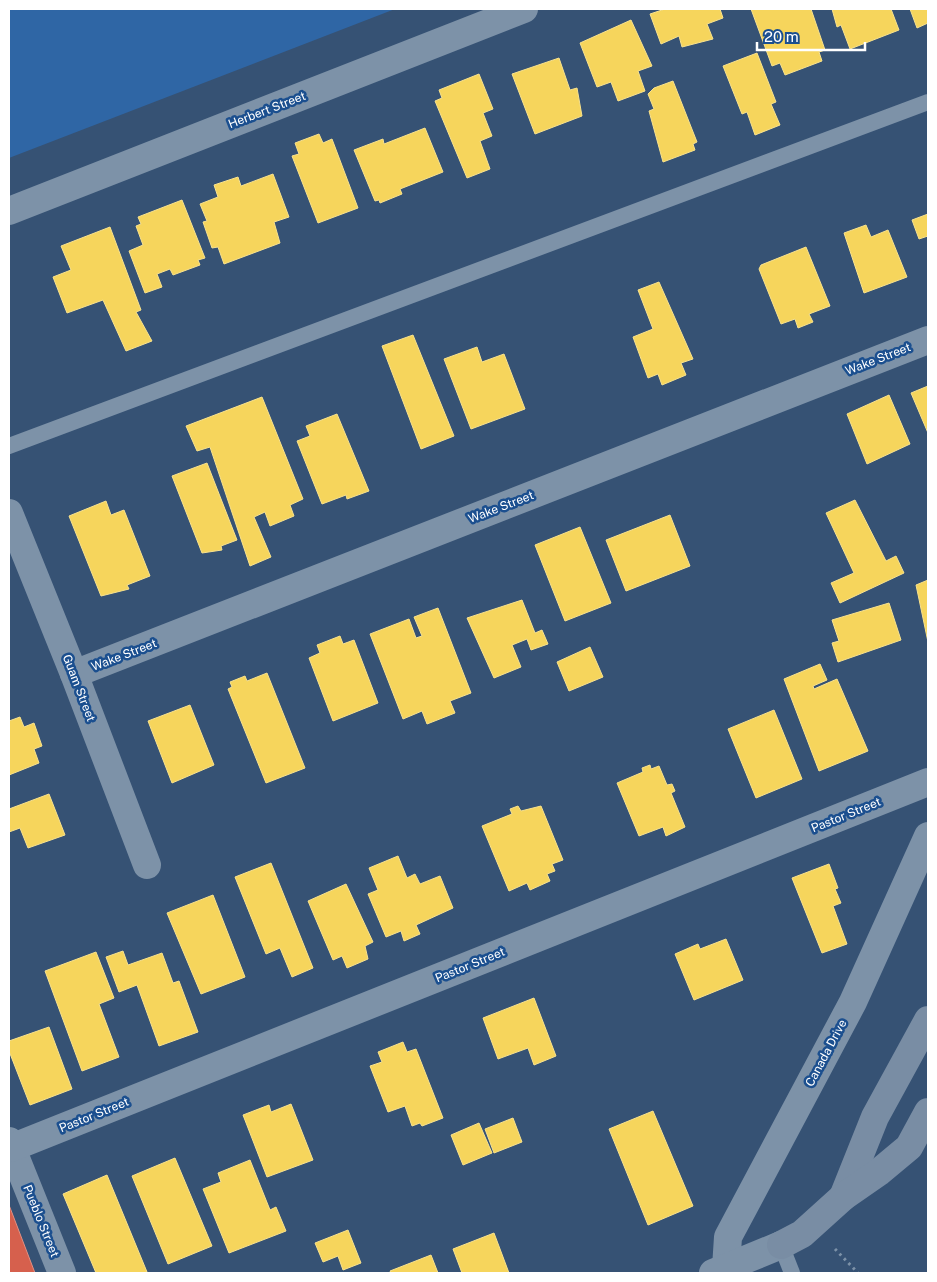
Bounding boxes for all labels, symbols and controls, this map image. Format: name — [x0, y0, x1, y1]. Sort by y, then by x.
scale bar — [757, 20, 864, 52]
text: 20 m — [764, 28, 799, 45]
street label: Herbert Street — [226, 89, 308, 131]
street label: Wake Street — [843, 340, 913, 378]
street label: Wake Street — [466, 488, 536, 526]
street label: Wake Street — [89, 636, 159, 674]
street label: Guam Street — [60, 652, 98, 724]
street label: Pastor Street — [809, 795, 883, 835]
street label: Pastor Street — [433, 945, 507, 985]
street label: Canada Drive — [803, 1017, 850, 1089]
street label: Pastor Street — [57, 1095, 131, 1135]
street label: Pueblo Street — [20, 1183, 62, 1259]

